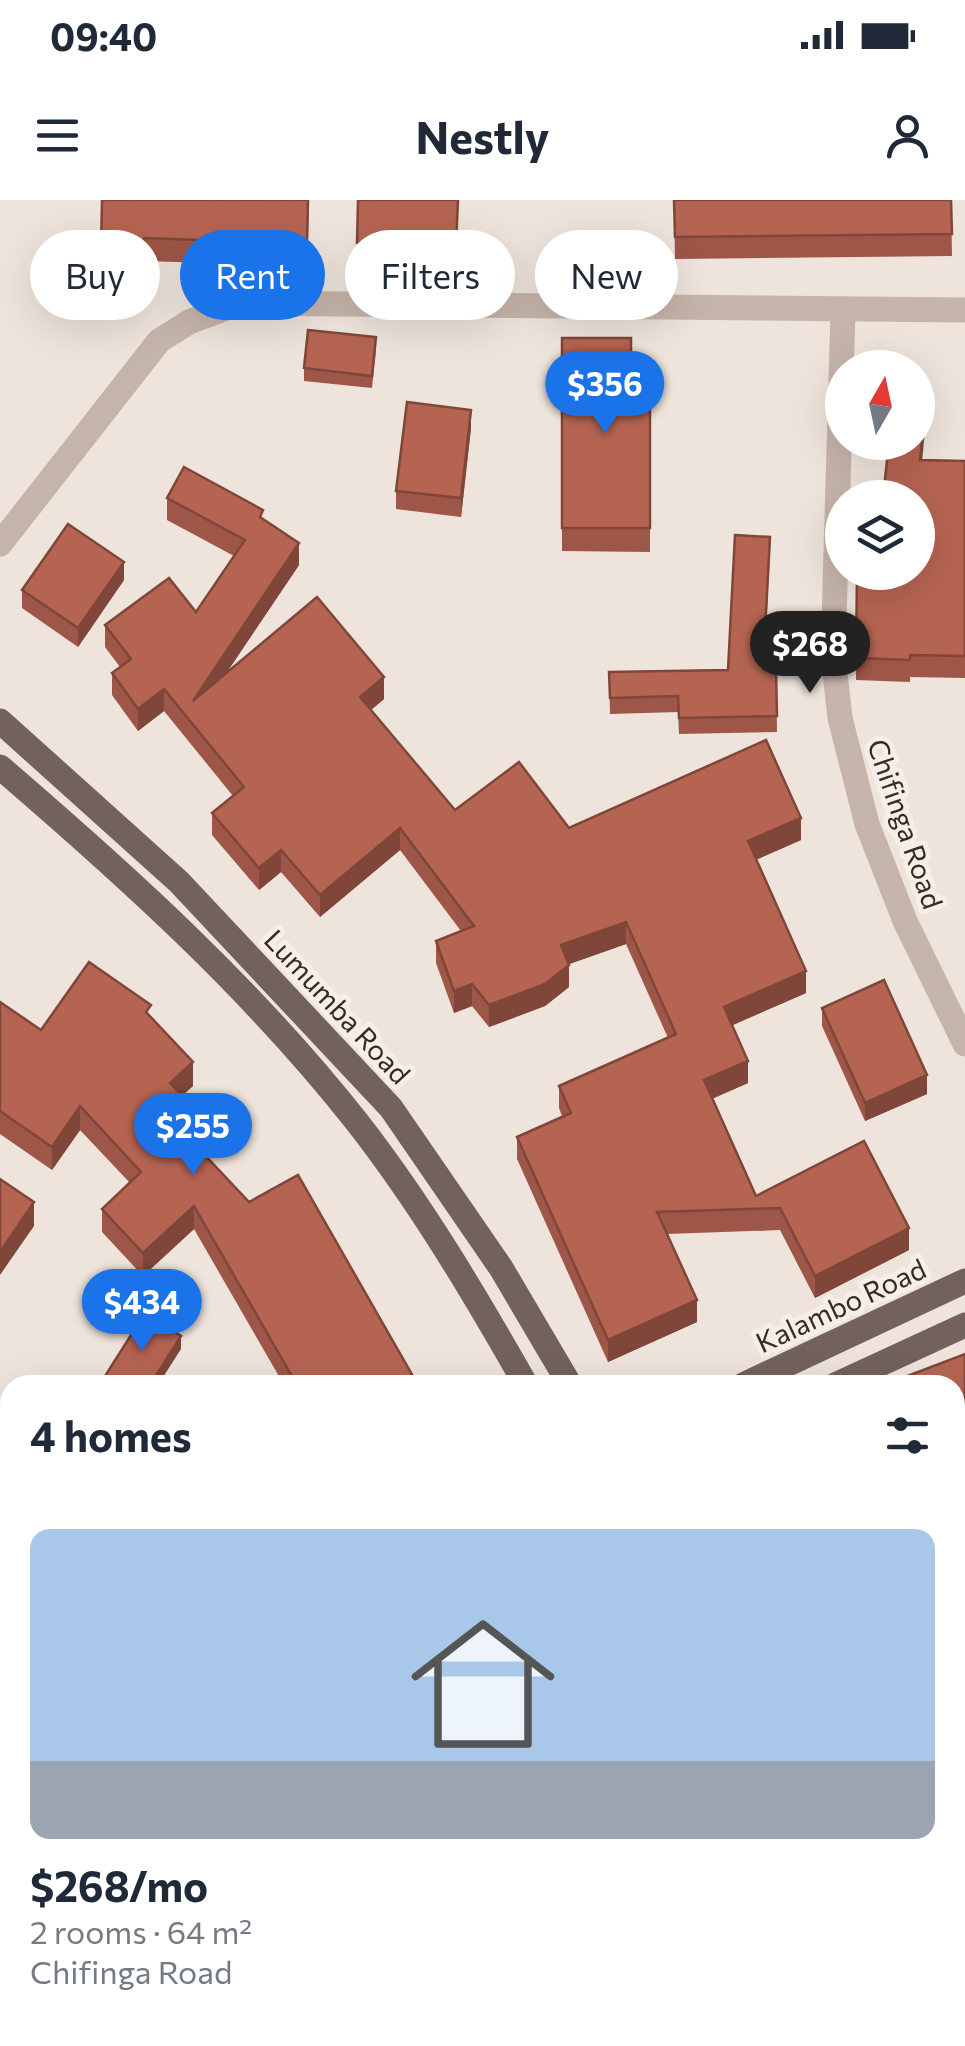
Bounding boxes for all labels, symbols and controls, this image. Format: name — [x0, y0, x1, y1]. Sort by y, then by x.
text: 09:40 — [50, 12, 157, 59]
icon: menu — [30, 108, 85, 163]
text: Nestly — [415, 108, 550, 163]
icon: person — [880, 108, 935, 163]
chip: Buy — [30, 230, 160, 320]
chip: Rent — [180, 230, 325, 320]
chip: Filters — [345, 230, 515, 320]
chip: New — [535, 230, 678, 320]
north arrow — [825, 350, 935, 460]
map controls — [825, 350, 935, 590]
pin: $356 — [546, 351, 664, 436]
text: $356 — [567, 363, 643, 403]
button: layers — [825, 480, 935, 590]
pin: $268 — [751, 611, 869, 696]
text: $268 — [772, 623, 848, 663]
street label: Chifinga Road — [861, 734, 951, 913]
street label: Lumumba Road — [258, 922, 418, 1090]
pin: $255 — [134, 1093, 252, 1178]
text: $255 — [156, 1105, 230, 1145]
street label: Kalambo Road — [750, 1251, 931, 1359]
pin: $434 — [83, 1269, 201, 1354]
text: $434 — [104, 1281, 180, 1321]
icon: filters — [880, 1408, 935, 1463]
text: 4 homes — [30, 1409, 192, 1461]
icon: home — [393, 1594, 573, 1774]
text: $268/mo — [30, 1859, 208, 1911]
text: 2 rooms · 64 m² — [30, 1911, 252, 1951]
text: Chifinga Road — [30, 1951, 232, 1991]

